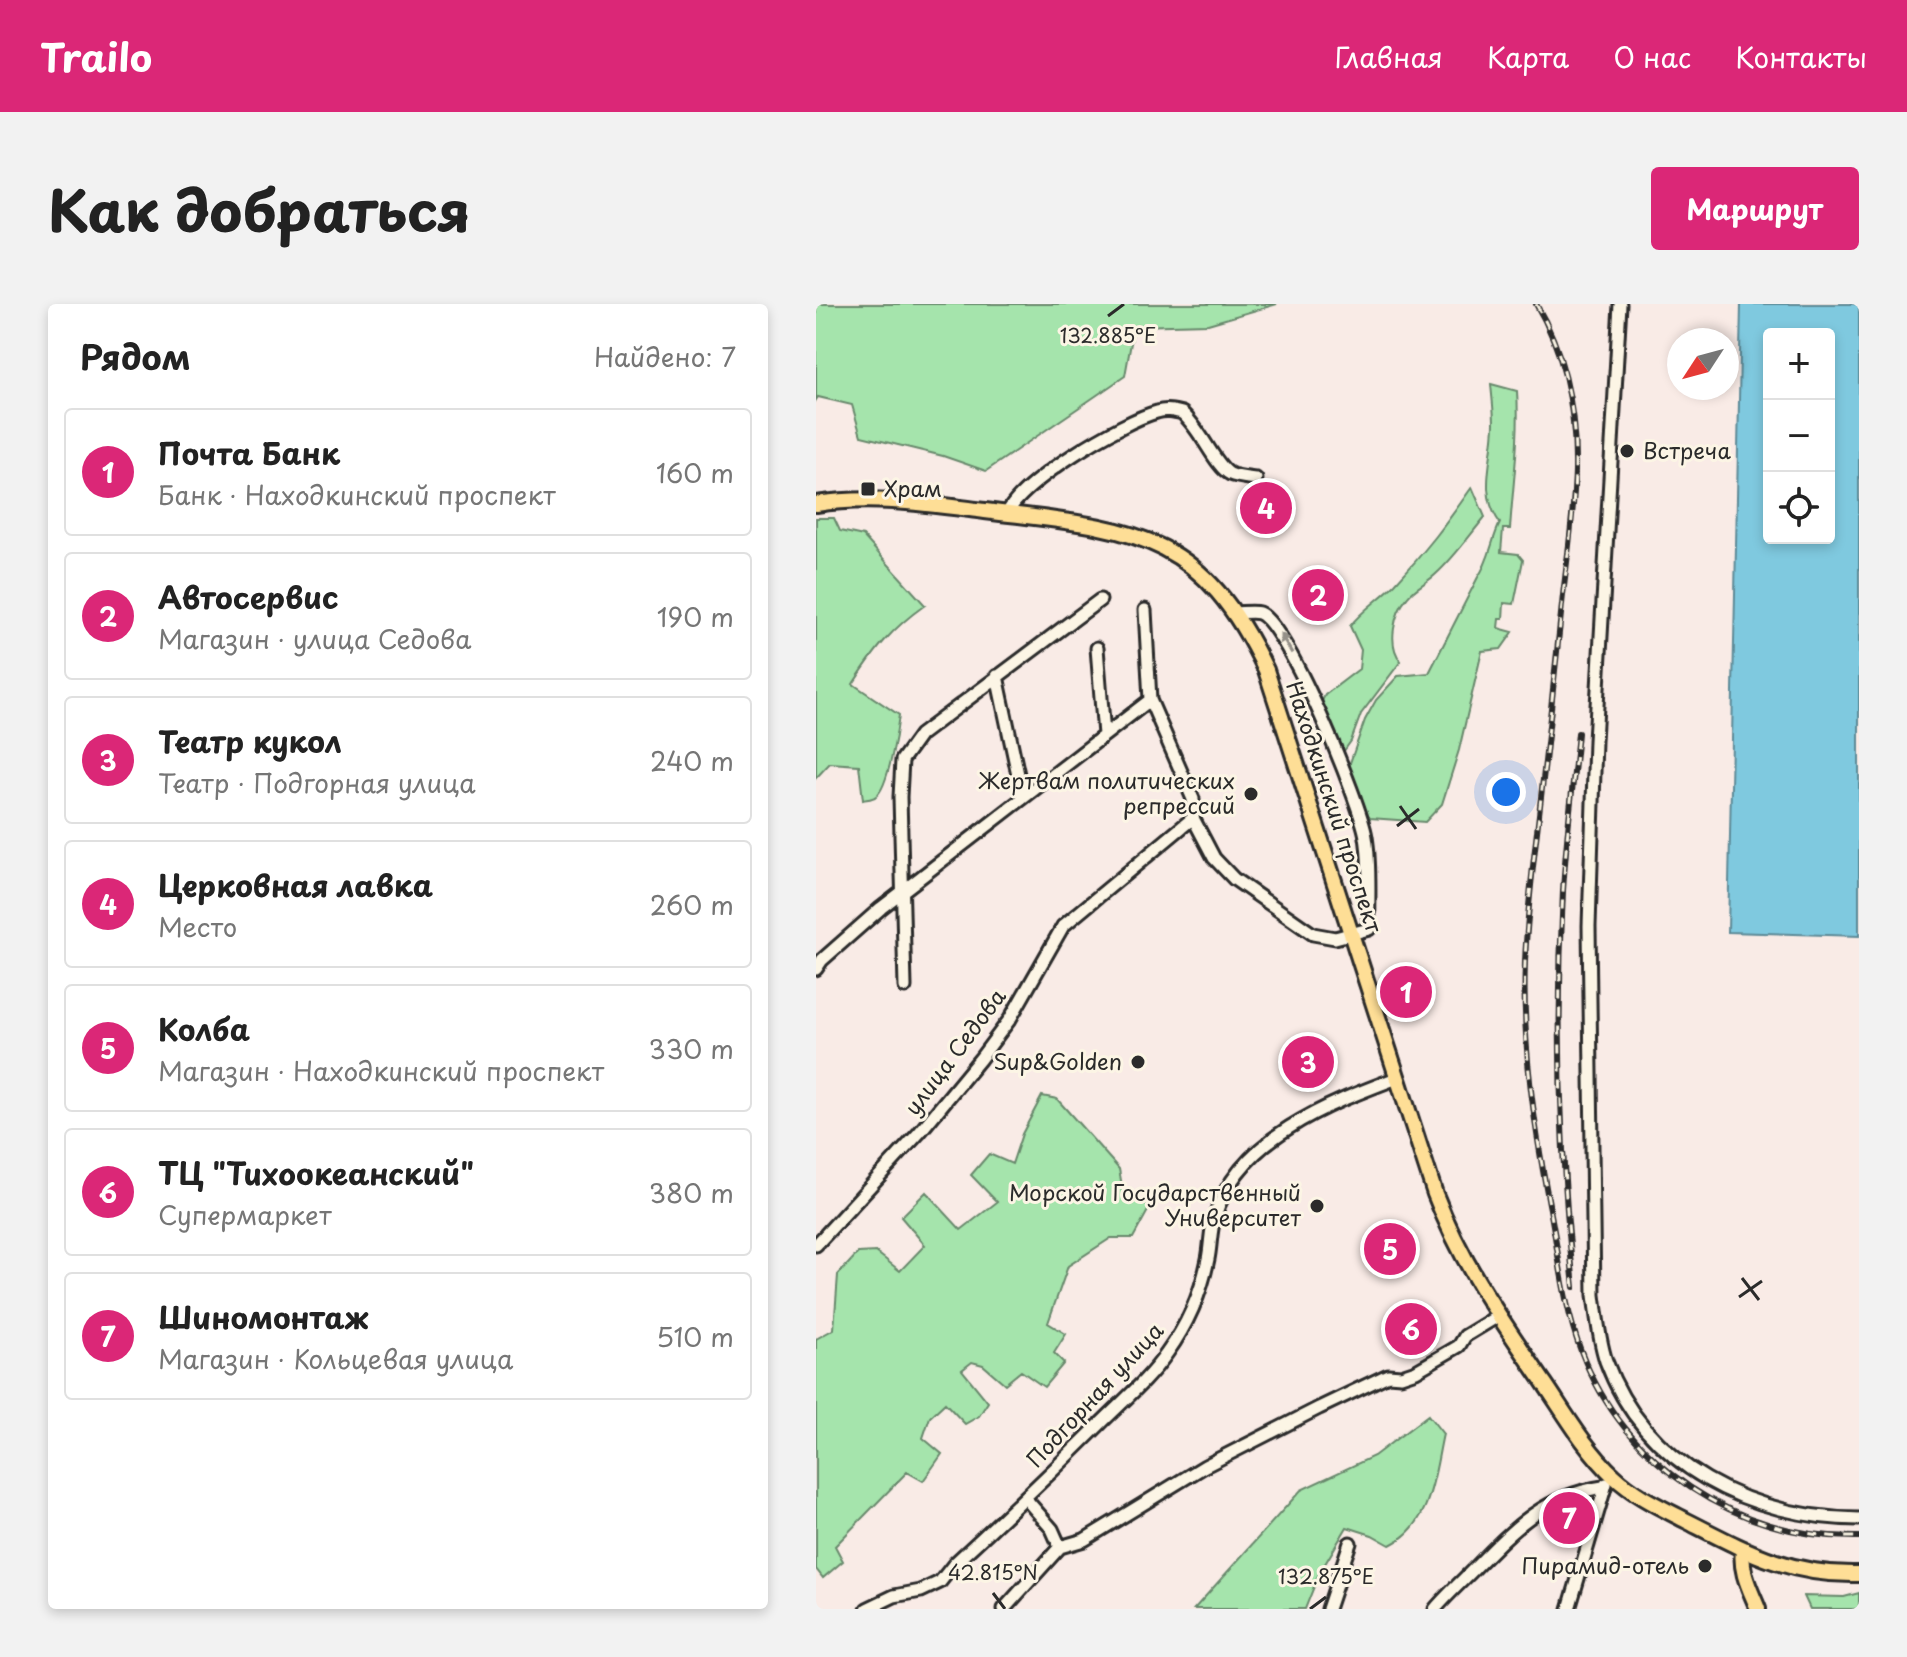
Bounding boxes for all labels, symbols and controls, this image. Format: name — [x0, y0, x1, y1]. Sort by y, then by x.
text: Trailo — [40, 28, 152, 85]
text: Главная — [1335, 35, 1443, 78]
text: Карта — [1487, 35, 1569, 78]
text: О нас — [1613, 35, 1691, 78]
text: Контакты — [1735, 35, 1867, 78]
text: Как добраться — [48, 166, 471, 251]
button: Маршрут — [1651, 167, 1859, 250]
text: 132.885°E — [1060, 320, 1156, 350]
north arrow — [1667, 328, 1739, 400]
map controls — [1763, 328, 1835, 544]
button: + — [1763, 328, 1835, 400]
text: Рядом — [80, 330, 191, 382]
text: Найдено: 7 — [594, 337, 736, 376]
button: − — [1763, 400, 1835, 472]
text: Почта Банк — [158, 430, 340, 475]
place label: Встреча — [1643, 433, 1731, 466]
marker: Встреча — [1618, 442, 1636, 460]
text: 1 — [102, 453, 114, 492]
text: 160 m — [656, 453, 734, 492]
place label: Храм — [884, 471, 942, 504]
button: locate — [1763, 472, 1835, 544]
text: Банк · Находкинский проспект — [158, 475, 556, 514]
pin: 4 — [1240, 478, 1292, 538]
marker: Храм — [859, 480, 877, 498]
pin: 2 — [1292, 565, 1344, 625]
text: Автосервис — [158, 574, 339, 619]
text: 2 — [99, 597, 117, 636]
text: 190 m — [657, 597, 734, 636]
text: Магазин · улица Седова — [158, 619, 471, 658]
one-way arrow — [1279, 632, 1293, 655]
street label: Находкинский проспект — [1279, 676, 1392, 937]
text: Театр кукол — [158, 718, 342, 763]
text: 3 — [99, 741, 117, 780]
text: 240 m — [650, 741, 734, 780]
text: Театр · Подгорная улица — [158, 763, 476, 802]
place label: Жертвам политических репрессий — [978, 763, 1235, 821]
your location — [1486, 772, 1526, 812]
marker: Жертвам политических репрессий — [1242, 785, 1260, 803]
text: Церковная лавка — [158, 862, 433, 907]
text: 4 — [99, 885, 117, 924]
text: 260 m — [650, 885, 734, 924]
text: Место — [158, 907, 237, 946]
pin: 1 — [1380, 962, 1432, 1022]
street label: улица Седова — [895, 981, 1013, 1121]
text: Колба — [158, 1006, 250, 1051]
text: 5 — [100, 1029, 116, 1068]
text: 330 m — [649, 1029, 734, 1068]
pin: 3 — [1282, 1032, 1334, 1092]
place label: Sup&Golden — [993, 1044, 1122, 1077]
text: Магазин · Находкинский проспект — [158, 1051, 604, 1090]
marker: Sup&Golden — [1129, 1053, 1147, 1071]
text: ТЦ "Тихоокеанский" — [158, 1150, 474, 1195]
text: 6 — [99, 1173, 117, 1212]
text: 380 m — [649, 1173, 734, 1212]
place label: Морской Государственный Университет — [1009, 1175, 1302, 1233]
text: Супермаркет — [158, 1195, 332, 1234]
marker: Морской Государственный Университет — [1308, 1197, 1326, 1215]
pin: 5 — [1364, 1219, 1416, 1279]
text: Шиномонтаж — [158, 1294, 368, 1339]
pin: 6 — [1385, 1299, 1437, 1359]
street label: Подгорная улица — [1018, 1314, 1170, 1474]
text: 7 — [101, 1317, 115, 1356]
text: 510 m — [656, 1317, 734, 1356]
text: Магазин · Кольцевая улица — [158, 1339, 513, 1378]
pin: 7 — [1543, 1488, 1595, 1548]
place label: Пирамид-отель — [1521, 1548, 1689, 1581]
text: 42.815°N — [948, 1557, 1038, 1587]
marker: Пирамид-отель — [1696, 1557, 1714, 1575]
text: 132.875°E — [1278, 1561, 1374, 1591]

